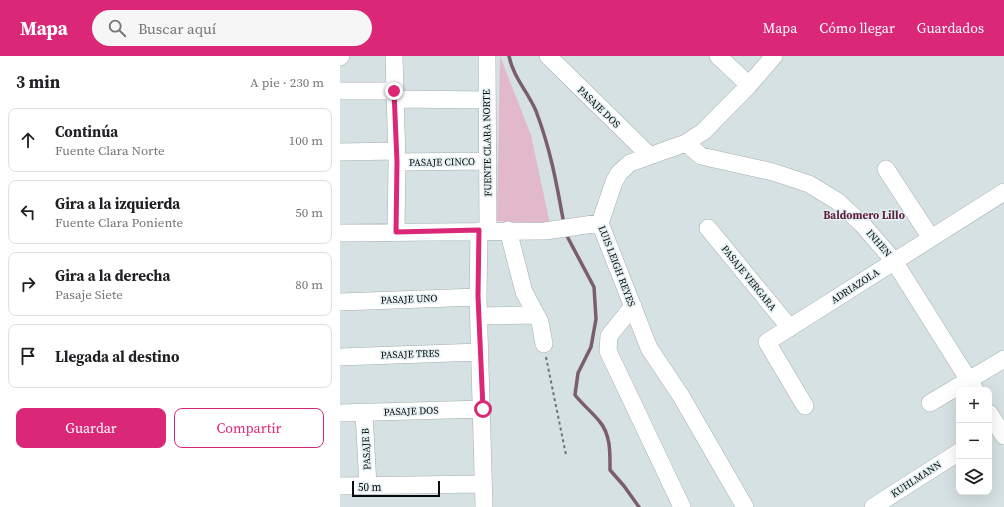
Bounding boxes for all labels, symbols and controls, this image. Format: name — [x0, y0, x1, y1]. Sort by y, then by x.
search box — [92, 10, 372, 46]
text: Mapa — [20, 15, 68, 41]
icon: search — [106, 17, 128, 39]
text: Buscar aquí — [138, 18, 216, 39]
text: Mapa — [763, 18, 797, 38]
text: Cómo llegar — [819, 18, 895, 38]
text: Guardados — [917, 18, 984, 38]
text: 3 min — [16, 70, 60, 94]
text: A pie · 230 m — [250, 74, 324, 91]
route end — [385, 82, 403, 100]
street label: PASAJE DOS — [575, 83, 623, 131]
street label: FUENTE CLARA NORTE — [480, 89, 494, 197]
text: Continúa — [55, 121, 118, 142]
icon: ahead — [17, 129, 39, 151]
text: 100 m — [289, 132, 323, 149]
text: Fuente Clara Norte — [55, 142, 165, 159]
street label: PASAJE CINCO — [409, 155, 475, 169]
text: Gira a la izquierda — [55, 193, 180, 214]
icon: left — [17, 201, 39, 223]
text: 50 m — [295, 204, 323, 221]
district label: Baldomero Lillo — [823, 208, 905, 223]
text: Fuente Clara Poniente — [55, 214, 183, 231]
street label: LUIS LEIGH REYES — [596, 224, 638, 308]
street label: INHEN — [864, 227, 894, 259]
street label: PASAJE VERGARA — [719, 243, 780, 314]
text: Gira a la derecha — [55, 265, 170, 286]
street label: ADRIAZOLA — [828, 265, 882, 306]
icon: right — [17, 273, 39, 295]
text: 80 m — [295, 276, 323, 293]
text: Pasaje Siete — [55, 286, 123, 303]
street label: PASAJE UNO — [380, 292, 438, 306]
icon: arrive — [17, 345, 39, 367]
text: Llegada al destino — [55, 346, 180, 367]
street label: PASAJE TRES — [380, 346, 440, 362]
map controls — [956, 387, 992, 495]
button: + — [956, 387, 992, 423]
route start — [474, 400, 492, 418]
street label: PASAJE DOS — [383, 404, 439, 418]
button: Guardar — [16, 408, 166, 448]
button: Compartir — [174, 408, 324, 448]
button: − — [956, 423, 992, 459]
street label: PASAJE B — [358, 428, 374, 470]
street label: KUHLMANN — [888, 458, 944, 500]
button: layers — [956, 459, 992, 495]
scale bar — [352, 479, 440, 498]
text: 50 m — [358, 480, 381, 495]

